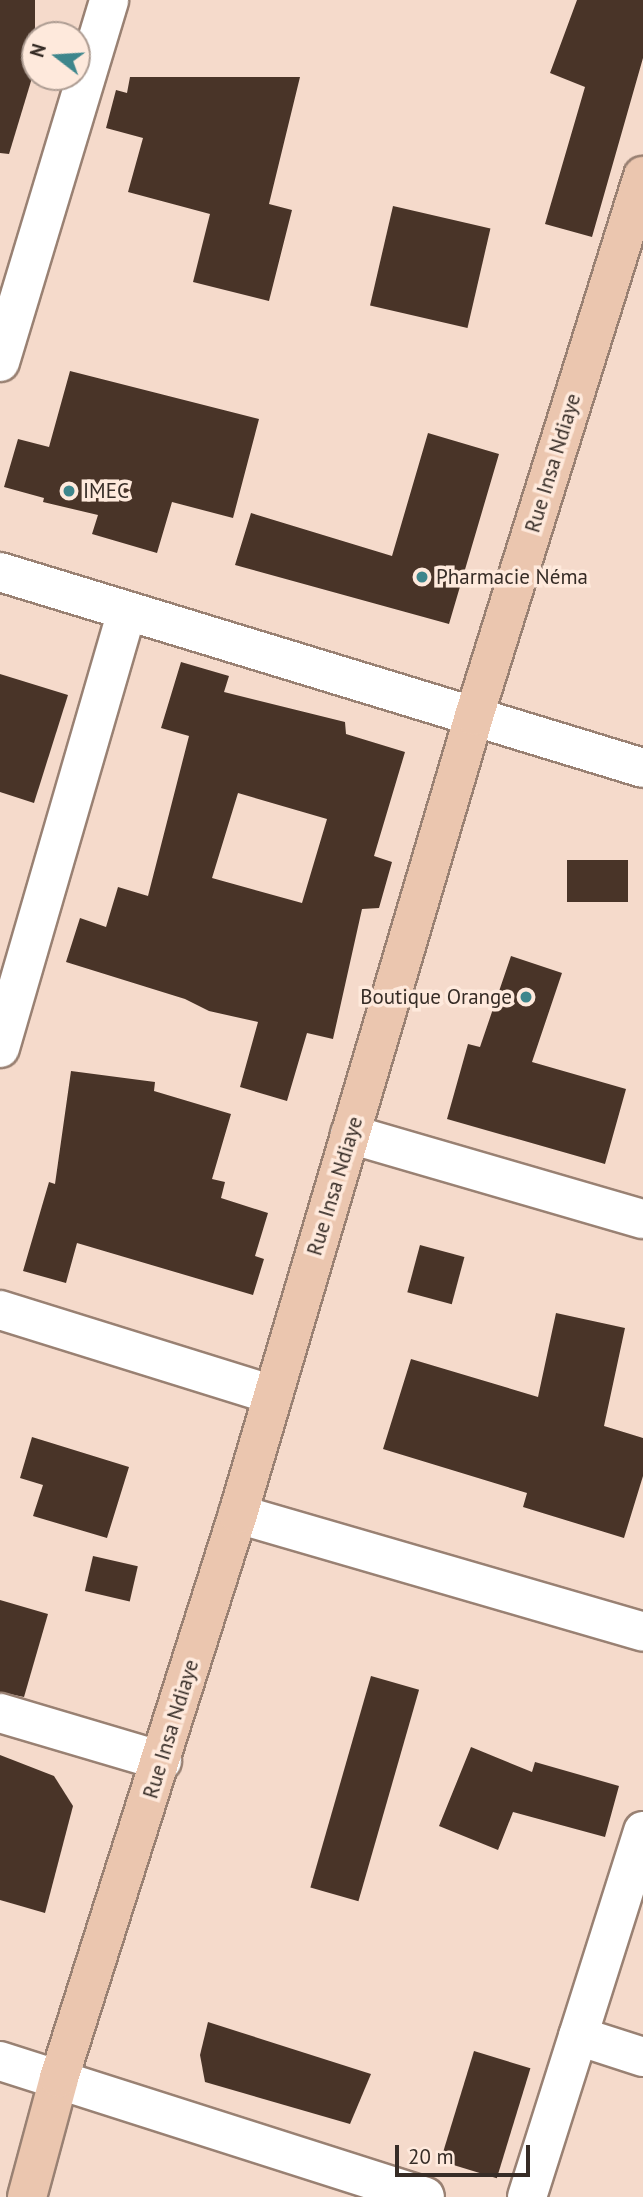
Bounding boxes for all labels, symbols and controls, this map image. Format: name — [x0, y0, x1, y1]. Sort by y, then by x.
north arrow — [21, 21, 91, 91]
text: N — [25, 41, 51, 60]
street label: Rue Insa Ndiaye — [520, 390, 586, 536]
place label: IMEC — [83, 478, 129, 504]
marker: IMEC — [61, 483, 77, 499]
place label: Pharmacie Néma — [436, 564, 588, 590]
marker: Pharmacie Néma — [414, 569, 430, 585]
place label: Boutique Orange — [360, 984, 512, 1010]
marker: Boutique Orange — [518, 989, 534, 1005]
street label: Rue Insa Ndiaye — [302, 1113, 368, 1259]
street label: Rue Insa Ndiaye — [138, 1656, 204, 1802]
scale bar — [398, 2130, 533, 2174]
text: 20 m — [408, 2143, 454, 2170]

